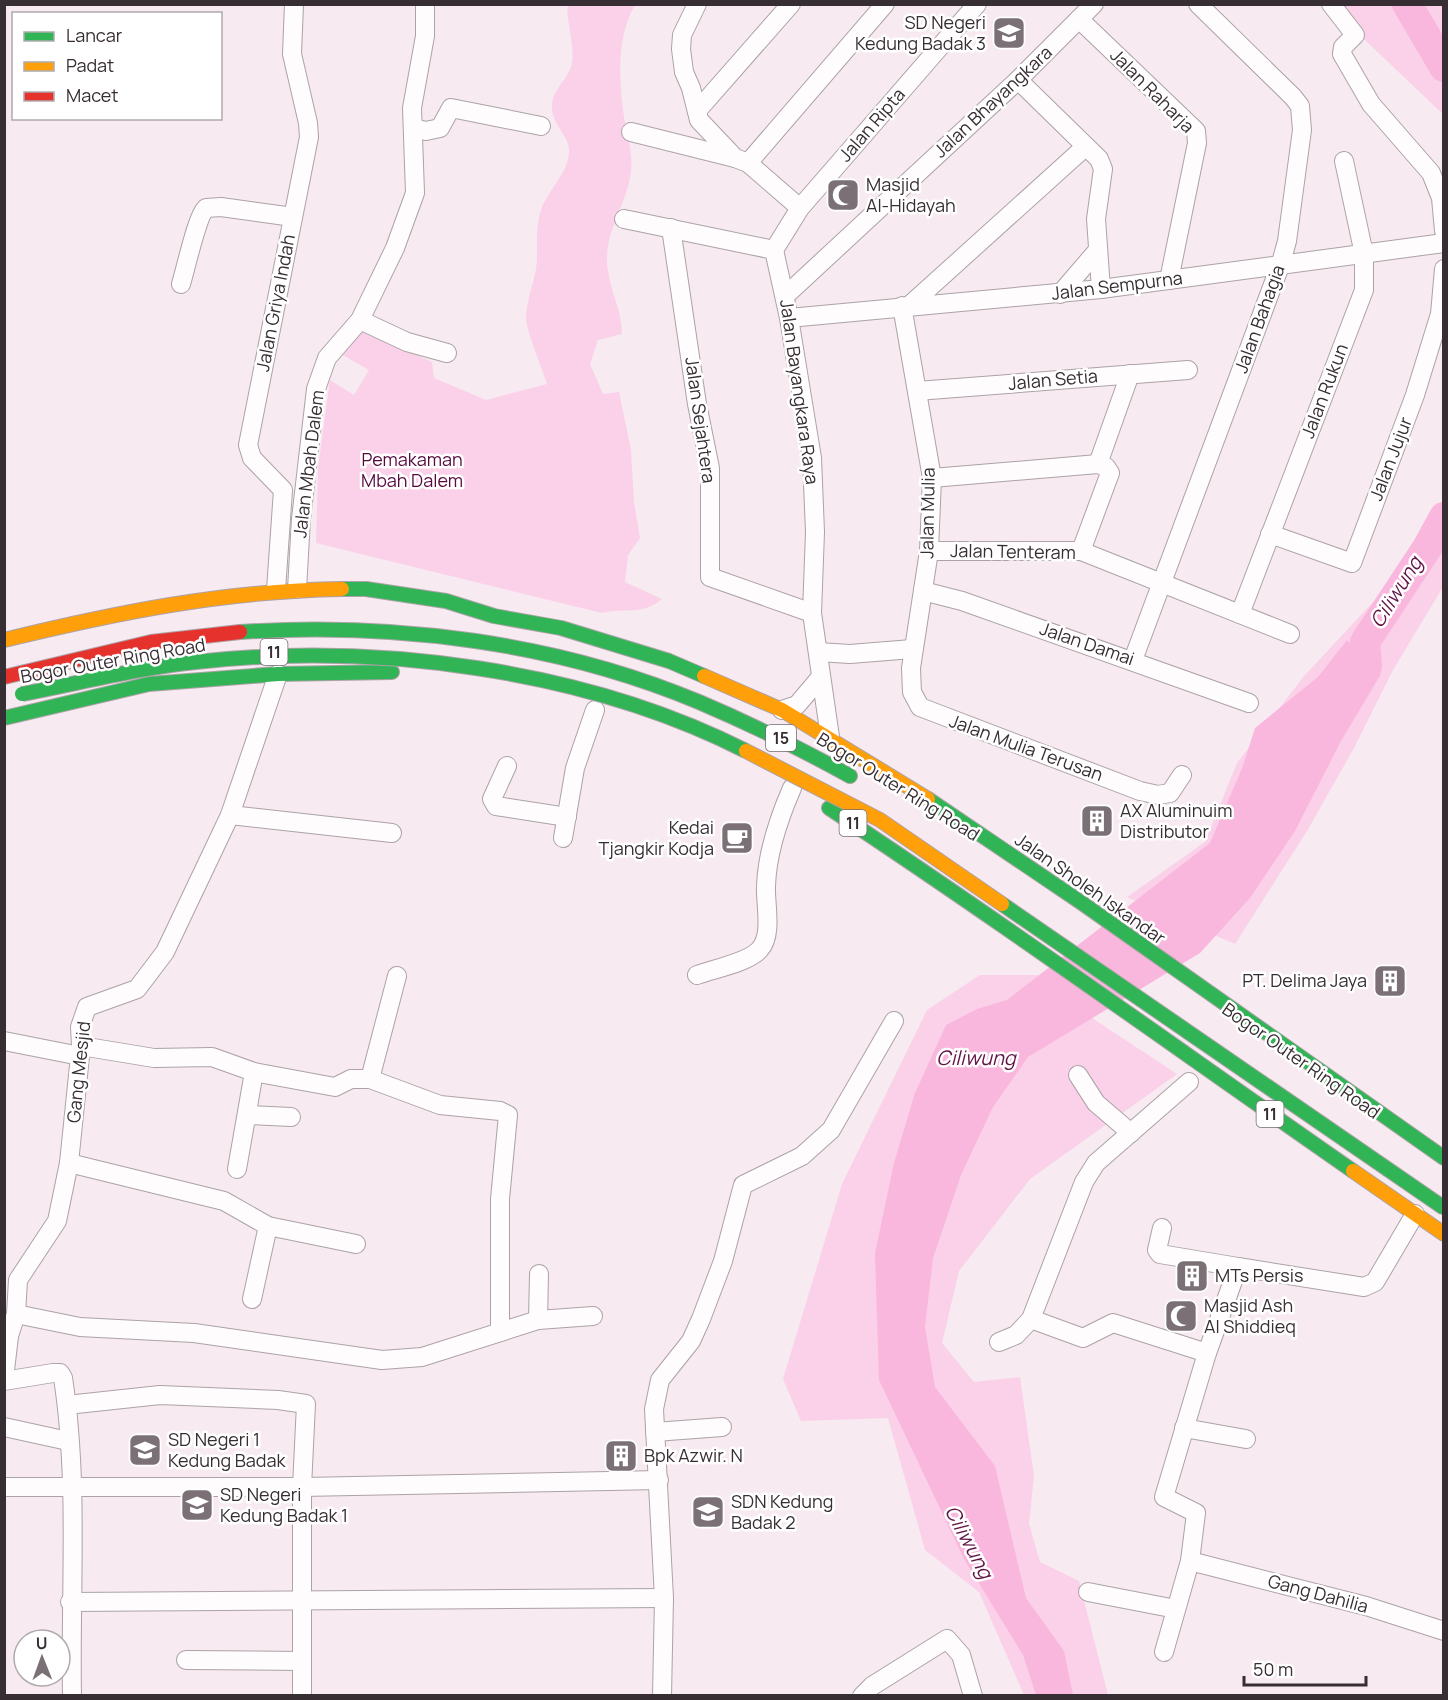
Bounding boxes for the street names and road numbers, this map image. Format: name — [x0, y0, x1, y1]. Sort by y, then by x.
street label: Jalan Bhayangkara — [928, 40, 1057, 162]
street label: Jalan Raharja — [1105, 43, 1200, 138]
street label: Jalan Ripta — [833, 82, 910, 166]
street label: Jalan Griya Indah — [250, 232, 300, 373]
street label: Jalan Bahagia — [1228, 261, 1290, 376]
street label: Jalan Sempurna — [1050, 265, 1184, 305]
street label: Jalan Bayangkara Raya — [775, 298, 825, 486]
street label: Jalan Rukun — [1295, 340, 1353, 441]
street label: Jalan Sejahtera — [680, 355, 722, 484]
street label: Jalan Setia — [1007, 363, 1099, 395]
street label: Jalan Mbah Dalem — [287, 389, 329, 539]
street label: Jalan Jujur — [1363, 413, 1417, 504]
street label: Jalan Mulia — [914, 467, 940, 559]
street label: Jalan Tenteram — [950, 538, 1076, 564]
street label: Jalan Damai — [1037, 616, 1138, 670]
street label: Bogor Outer Ring Road — [18, 632, 207, 688]
road number: 11 — [260, 639, 288, 665]
street label: Jalan Mulia Terusan — [946, 708, 1106, 786]
road number: 15 — [766, 725, 796, 751]
street label: Bogor Outer Ring Road — [813, 726, 984, 846]
road number: 11 — [840, 810, 866, 836]
street label: Jalan Sholeh Iskandar — [1011, 827, 1171, 950]
street label: Bogor Outer Ring Road — [1218, 997, 1385, 1124]
street label: Gang Mesjid — [61, 1020, 95, 1124]
road number: 11 — [1256, 1101, 1284, 1127]
street label: Gang Dahilia — [1265, 1568, 1371, 1618]

